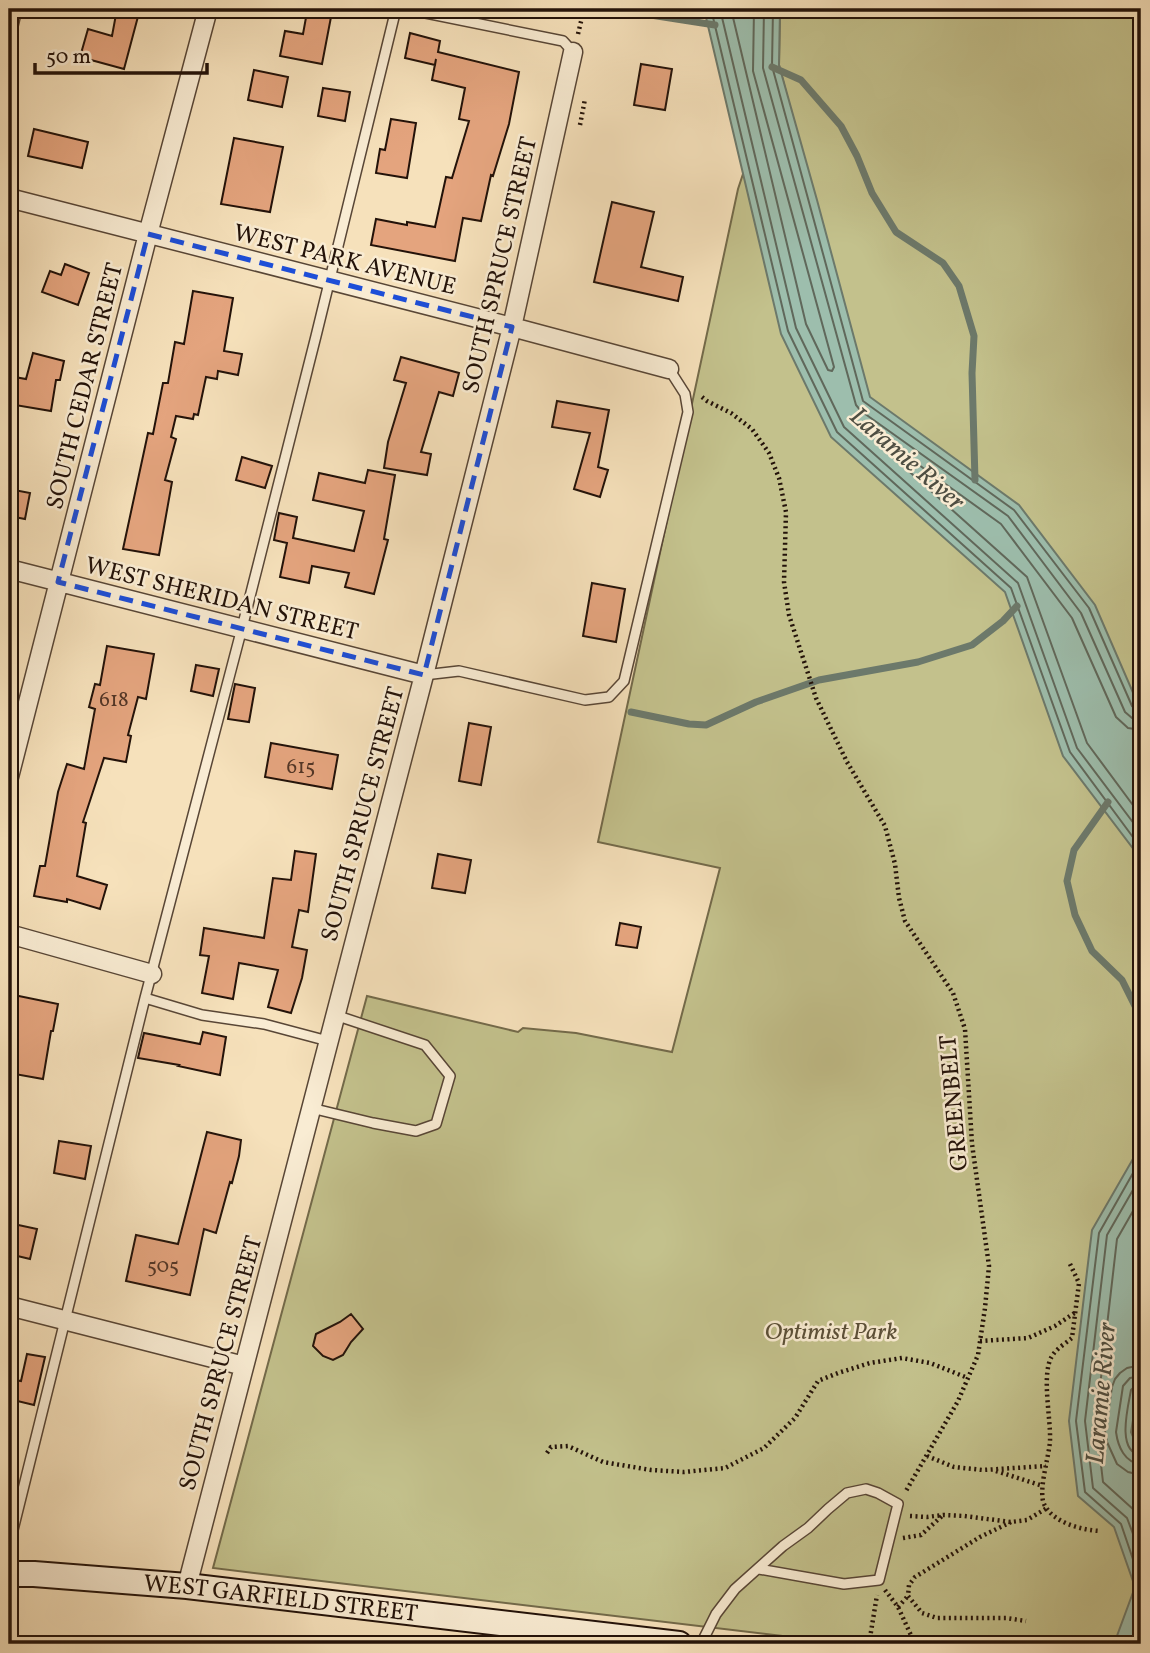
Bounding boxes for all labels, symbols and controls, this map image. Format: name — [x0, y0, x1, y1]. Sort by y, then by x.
scale bar — [35, 32, 206, 76]
text: 50 m — [46, 43, 91, 72]
street label: SOUTH SPRUCE STREET — [455, 134, 547, 397]
street label: WEST PARK AVENUE — [229, 217, 460, 305]
street label: SOUTH CEDAR STREET — [39, 260, 133, 513]
water label: Laramie River — [841, 399, 972, 520]
street label: WEST SHERIDAN STREET — [81, 549, 362, 650]
street label: SOUTH SPRUCE STREET — [314, 683, 414, 946]
house number: 618 — [99, 686, 129, 715]
house number: 615 — [287, 753, 315, 782]
street label: GREENBELT — [932, 1033, 978, 1172]
street label: SOUTH SPRUCE STREET — [172, 1232, 272, 1495]
house number: 505 — [147, 1252, 179, 1281]
park label: Optimist Park — [765, 1316, 897, 1350]
water label: Laramie River — [1078, 1321, 1126, 1466]
street label: WEST GARFIELD STREET — [142, 1568, 420, 1632]

